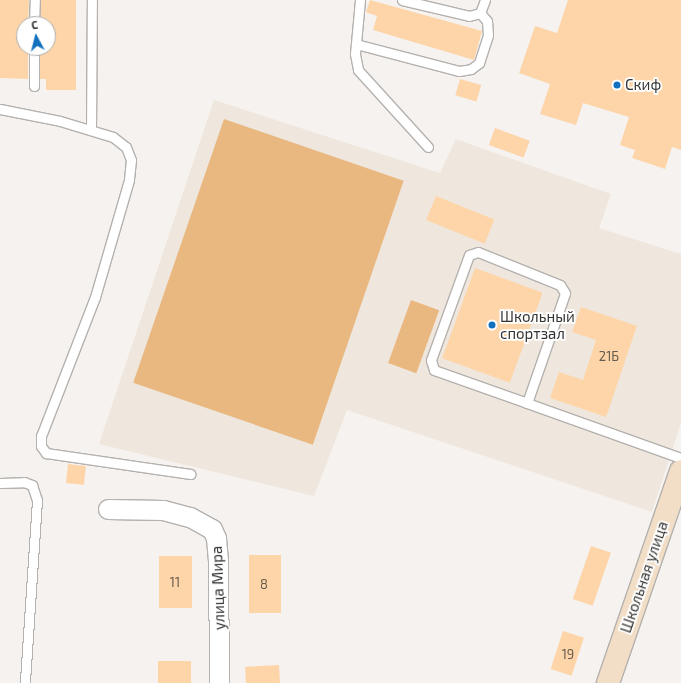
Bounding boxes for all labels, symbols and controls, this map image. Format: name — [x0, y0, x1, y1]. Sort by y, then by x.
north arrow — [16, 16, 56, 56]
text: С — [31, 18, 39, 31]
place label: Скиф — [625, 76, 661, 94]
marker: Скиф — [612, 80, 622, 90]
place label: Школьный спортзал — [500, 307, 575, 342]
marker: Школьный спортзал — [487, 320, 497, 330]
house number: 21Б — [599, 348, 619, 364]
street label: Школьная улица — [616, 519, 672, 635]
street label: улица Мира — [208, 546, 228, 630]
house number: 11 — [170, 574, 180, 590]
house number: 8 — [260, 576, 268, 592]
house number: 19 — [562, 646, 574, 662]

